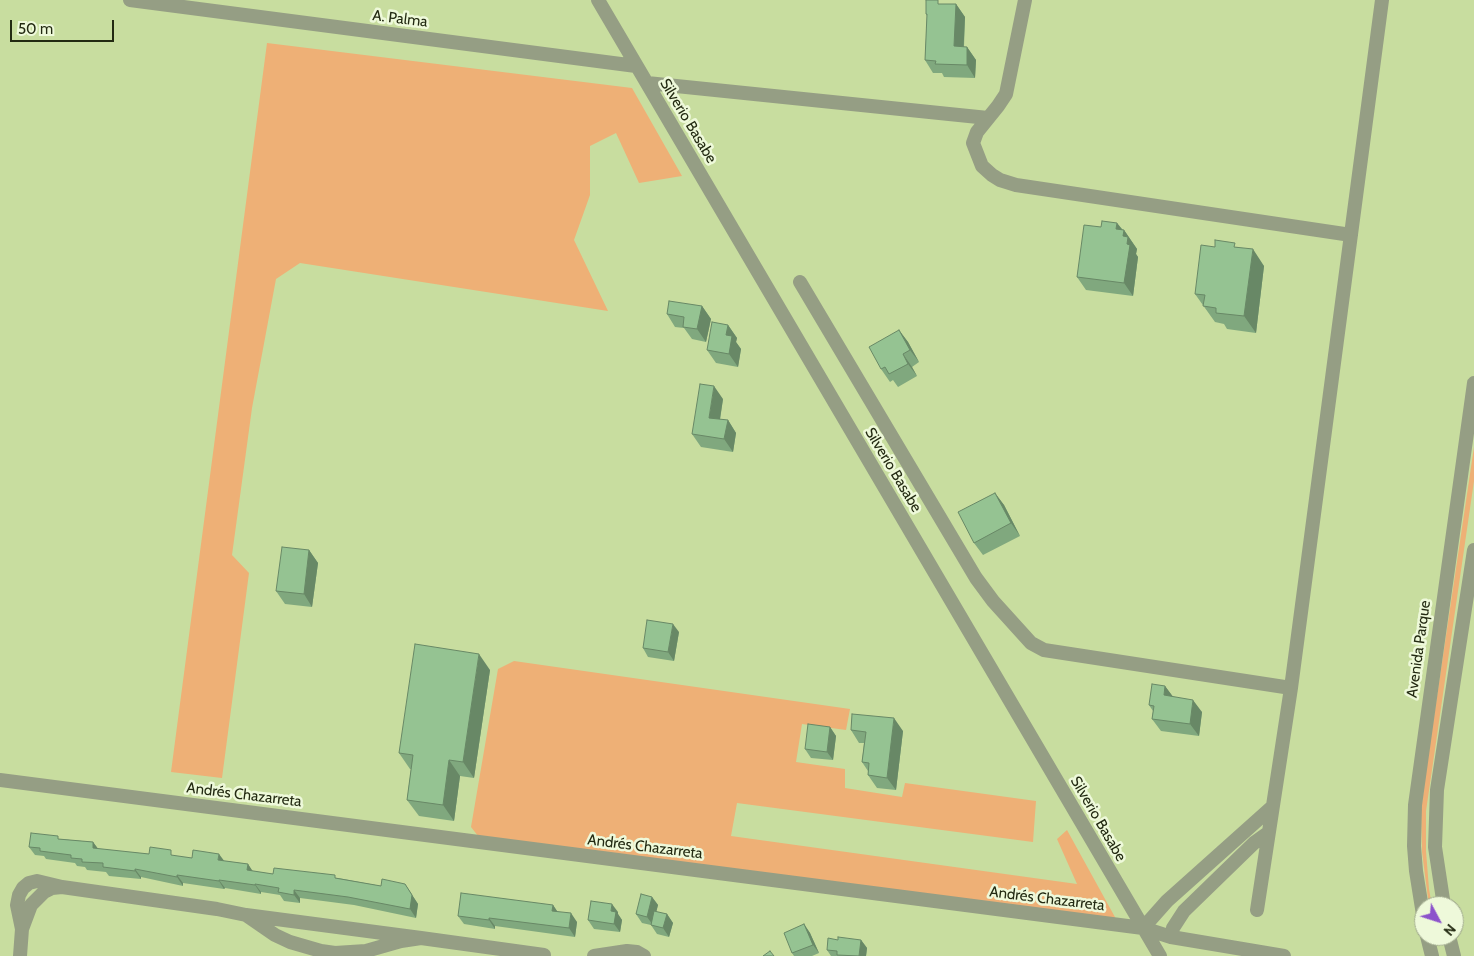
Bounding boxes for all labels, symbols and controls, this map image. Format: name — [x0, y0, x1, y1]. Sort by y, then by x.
street label: A. Palma — [372, 7, 428, 31]
scale bar — [12, 10, 116, 42]
text: 50 m — [18, 20, 53, 38]
street label: Silverio Basabe — [656, 76, 720, 166]
street label: Silverio Basabe — [861, 425, 925, 515]
street label: Avenida Parque — [1403, 599, 1435, 699]
street label: Silverio Basabe — [1066, 773, 1130, 865]
street label: Andrés Chazarreta — [185, 779, 303, 811]
street label: Andrés Chazarreta — [586, 831, 704, 863]
street label: Andrés Chazarreta — [988, 883, 1106, 915]
north arrow — [1414, 896, 1464, 946]
text: N — [1440, 920, 1460, 940]

